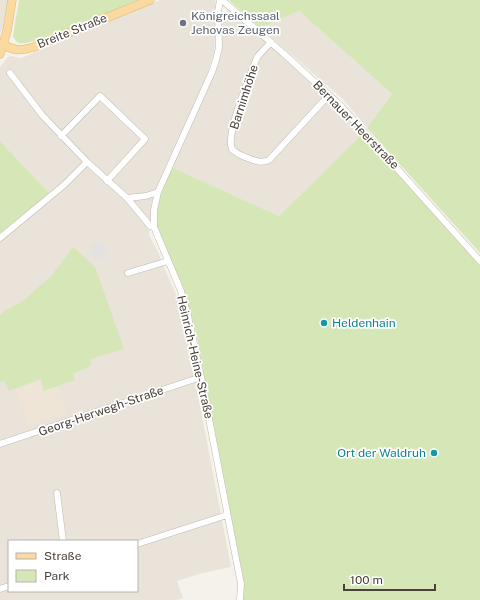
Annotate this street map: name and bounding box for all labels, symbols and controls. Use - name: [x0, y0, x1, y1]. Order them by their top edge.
- place label: Königreichssaal Jehovas Zeugen: [191, 9, 280, 37]
- street label: Breite Straße: [35, 11, 109, 51]
- marker: Königreichssaal Jehovas Zeugen: [178, 18, 188, 28]
- street label: Barnimhöhe: [227, 63, 261, 131]
- street label: Bernauer Heerstraße: [310, 78, 402, 172]
- street label: Heinrich-Heine-Straße: [174, 294, 216, 420]
- place label: Heldenhain: [332, 316, 396, 330]
- marker: Heldenhain: [319, 318, 329, 328]
- street label: Georg-Herwegh-Straße: [37, 383, 166, 439]
- place label: Ort der Waldruh: [337, 446, 426, 460]
- marker: Ort der Waldruh: [429, 448, 439, 458]
- legend: [8, 540, 138, 592]
- text: Straße: [44, 549, 82, 563]
- scale bar: [344, 566, 435, 592]
- text: Park: [44, 569, 70, 583]
- text: 100 m: [350, 573, 383, 587]

